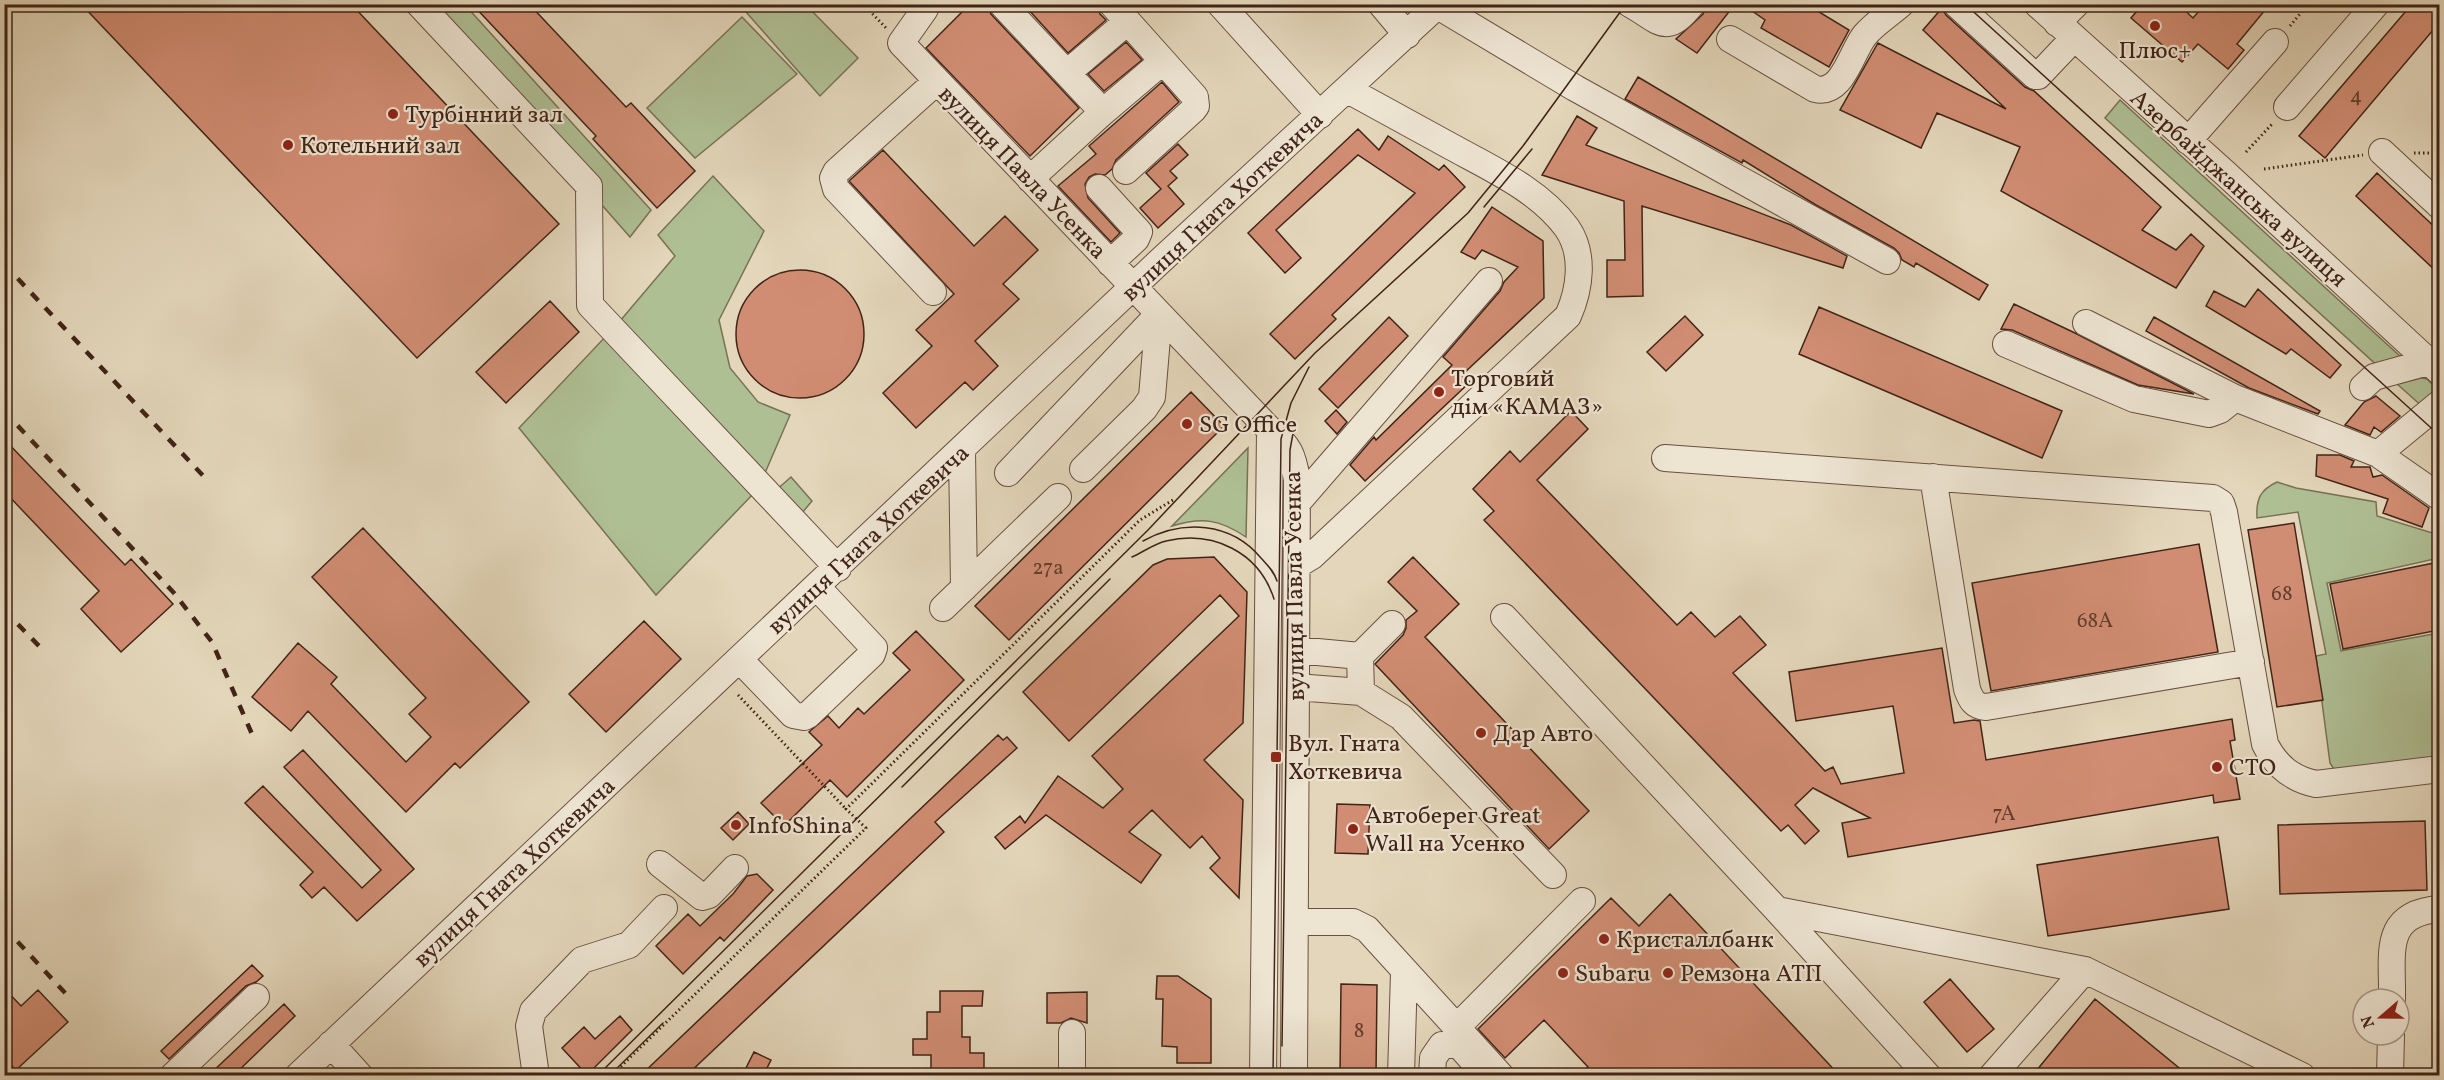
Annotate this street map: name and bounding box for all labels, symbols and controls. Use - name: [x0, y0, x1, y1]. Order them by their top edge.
- marker: Плюс+: [2148, 19, 2162, 33]
- place label: Плюс+: [2119, 35, 2191, 69]
- street label: вулиця Павла Усенка: [929, 79, 1114, 268]
- house number: 4: [2350, 82, 2362, 111]
- street label: Азербайджанська вулиця: [2122, 83, 2354, 296]
- place label: Турбінний зал: [405, 99, 563, 133]
- street label: вулиця Гната Хоткевича: [1115, 105, 1332, 310]
- marker: Турбінний зал: [386, 107, 400, 121]
- place label: Котельний зал: [300, 130, 460, 164]
- marker: Котельний зал: [281, 138, 295, 152]
- place label: Торговий дім «КАМАЗ»: [1451, 363, 1603, 425]
- marker: Торговий дім «КАМАЗ»: [1432, 385, 1446, 399]
- place label: SG Office: [1199, 409, 1297, 443]
- marker: SG Office: [1180, 417, 1194, 431]
- street label: вулиця Гната Хоткевича: [761, 438, 978, 643]
- street label: вулиця Павла Усенка: [1277, 471, 1315, 701]
- house number: 27а: [1032, 554, 1064, 583]
- house number: 68: [2271, 580, 2293, 609]
- house number: 68А: [2077, 607, 2113, 636]
- place label: Дар Авто: [1493, 718, 1593, 752]
- marker: Дар Авто: [1474, 726, 1488, 740]
- place label: Вул. Гната Хоткевича: [1288, 728, 1403, 790]
- marker: Вул. Гната Хоткевича: [1269, 750, 1283, 764]
- place label: СТО: [2229, 752, 2276, 786]
- marker: СТО: [2210, 760, 2224, 774]
- street label: вулиця Гната Хоткевича: [407, 771, 624, 976]
- place label: Автоберег Great Wall на Усенко: [1365, 800, 1541, 862]
- house number: 7А: [1993, 800, 2016, 829]
- place label: InfoShina: [748, 810, 853, 844]
- marker: InfoShina: [729, 818, 743, 832]
- marker: Автоберег Great Wall на Усенко: [1346, 822, 1360, 836]
- place label: Кристаллбанк: [1616, 924, 1774, 958]
- marker: Кристаллбанк: [1597, 932, 1611, 946]
- place label: Subaru: [1575, 958, 1650, 992]
- place label: Ремзона АТП: [1680, 958, 1822, 992]
- marker: Subaru: [1556, 966, 1570, 980]
- marker: Ремзона АТП: [1661, 966, 1675, 980]
- north arrow: [2351, 987, 2411, 1047]
- text: N: [2356, 1012, 2381, 1031]
- house number: 8: [1354, 1017, 1364, 1046]

